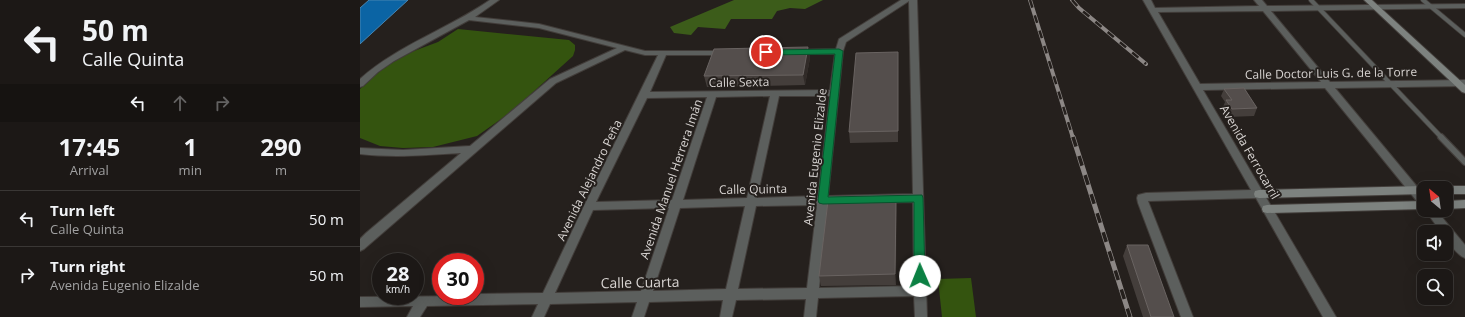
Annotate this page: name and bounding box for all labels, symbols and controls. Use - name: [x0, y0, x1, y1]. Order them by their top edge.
- text: 50 m: [82, 11, 149, 49]
- icon: left: [16, 16, 68, 68]
- pin: [749, 35, 783, 69]
- icon: arrive: [755, 41, 777, 63]
- text: Calle Quinta: [82, 47, 184, 71]
- street label: Calle Doctor Luis G. de la Torre: [1245, 63, 1417, 83]
- street label: Calle Sexta: [709, 73, 769, 91]
- street label: Avenida Eugenio Elizalde: [799, 87, 831, 227]
- icon: left: [127, 92, 149, 114]
- icon: ahead: [169, 92, 191, 114]
- icon: right: [211, 92, 233, 114]
- street label: Avenida Manuel Herrera Imán: [636, 97, 706, 261]
- street label: Avenida Ferrocarril: [1216, 102, 1284, 202]
- street label: Avenida Alejandro Peña: [552, 117, 626, 243]
- text: 17:45: [58, 130, 120, 163]
- text: 1: [183, 130, 197, 163]
- text: 290: [260, 130, 302, 163]
- text: Arrival: [70, 161, 109, 179]
- text: min: [179, 161, 202, 179]
- text: m: [275, 161, 287, 179]
- street label: Calle Quinta: [719, 180, 787, 198]
- north arrow: [1417, 181, 1453, 217]
- map controls: [1417, 181, 1453, 305]
- text: Turn left: [50, 200, 115, 220]
- icon: left: [16, 208, 38, 230]
- text: 50 m: [309, 209, 344, 229]
- text: Calle Quinta: [50, 220, 124, 238]
- button: sound: [1417, 225, 1453, 261]
- speed limit sign: 30: [432, 253, 484, 305]
- position arrow: [899, 255, 941, 297]
- text: Turn right: [50, 256, 125, 276]
- text: 28: [387, 260, 409, 287]
- icon: right: [16, 264, 38, 286]
- text: 50 m: [309, 265, 344, 285]
- button: search: [1417, 269, 1453, 305]
- street label: Calle Cuarta: [600, 272, 680, 292]
- text: Avenida Eugenio Elizalde: [50, 276, 199, 294]
- text: km/h: [386, 282, 410, 296]

